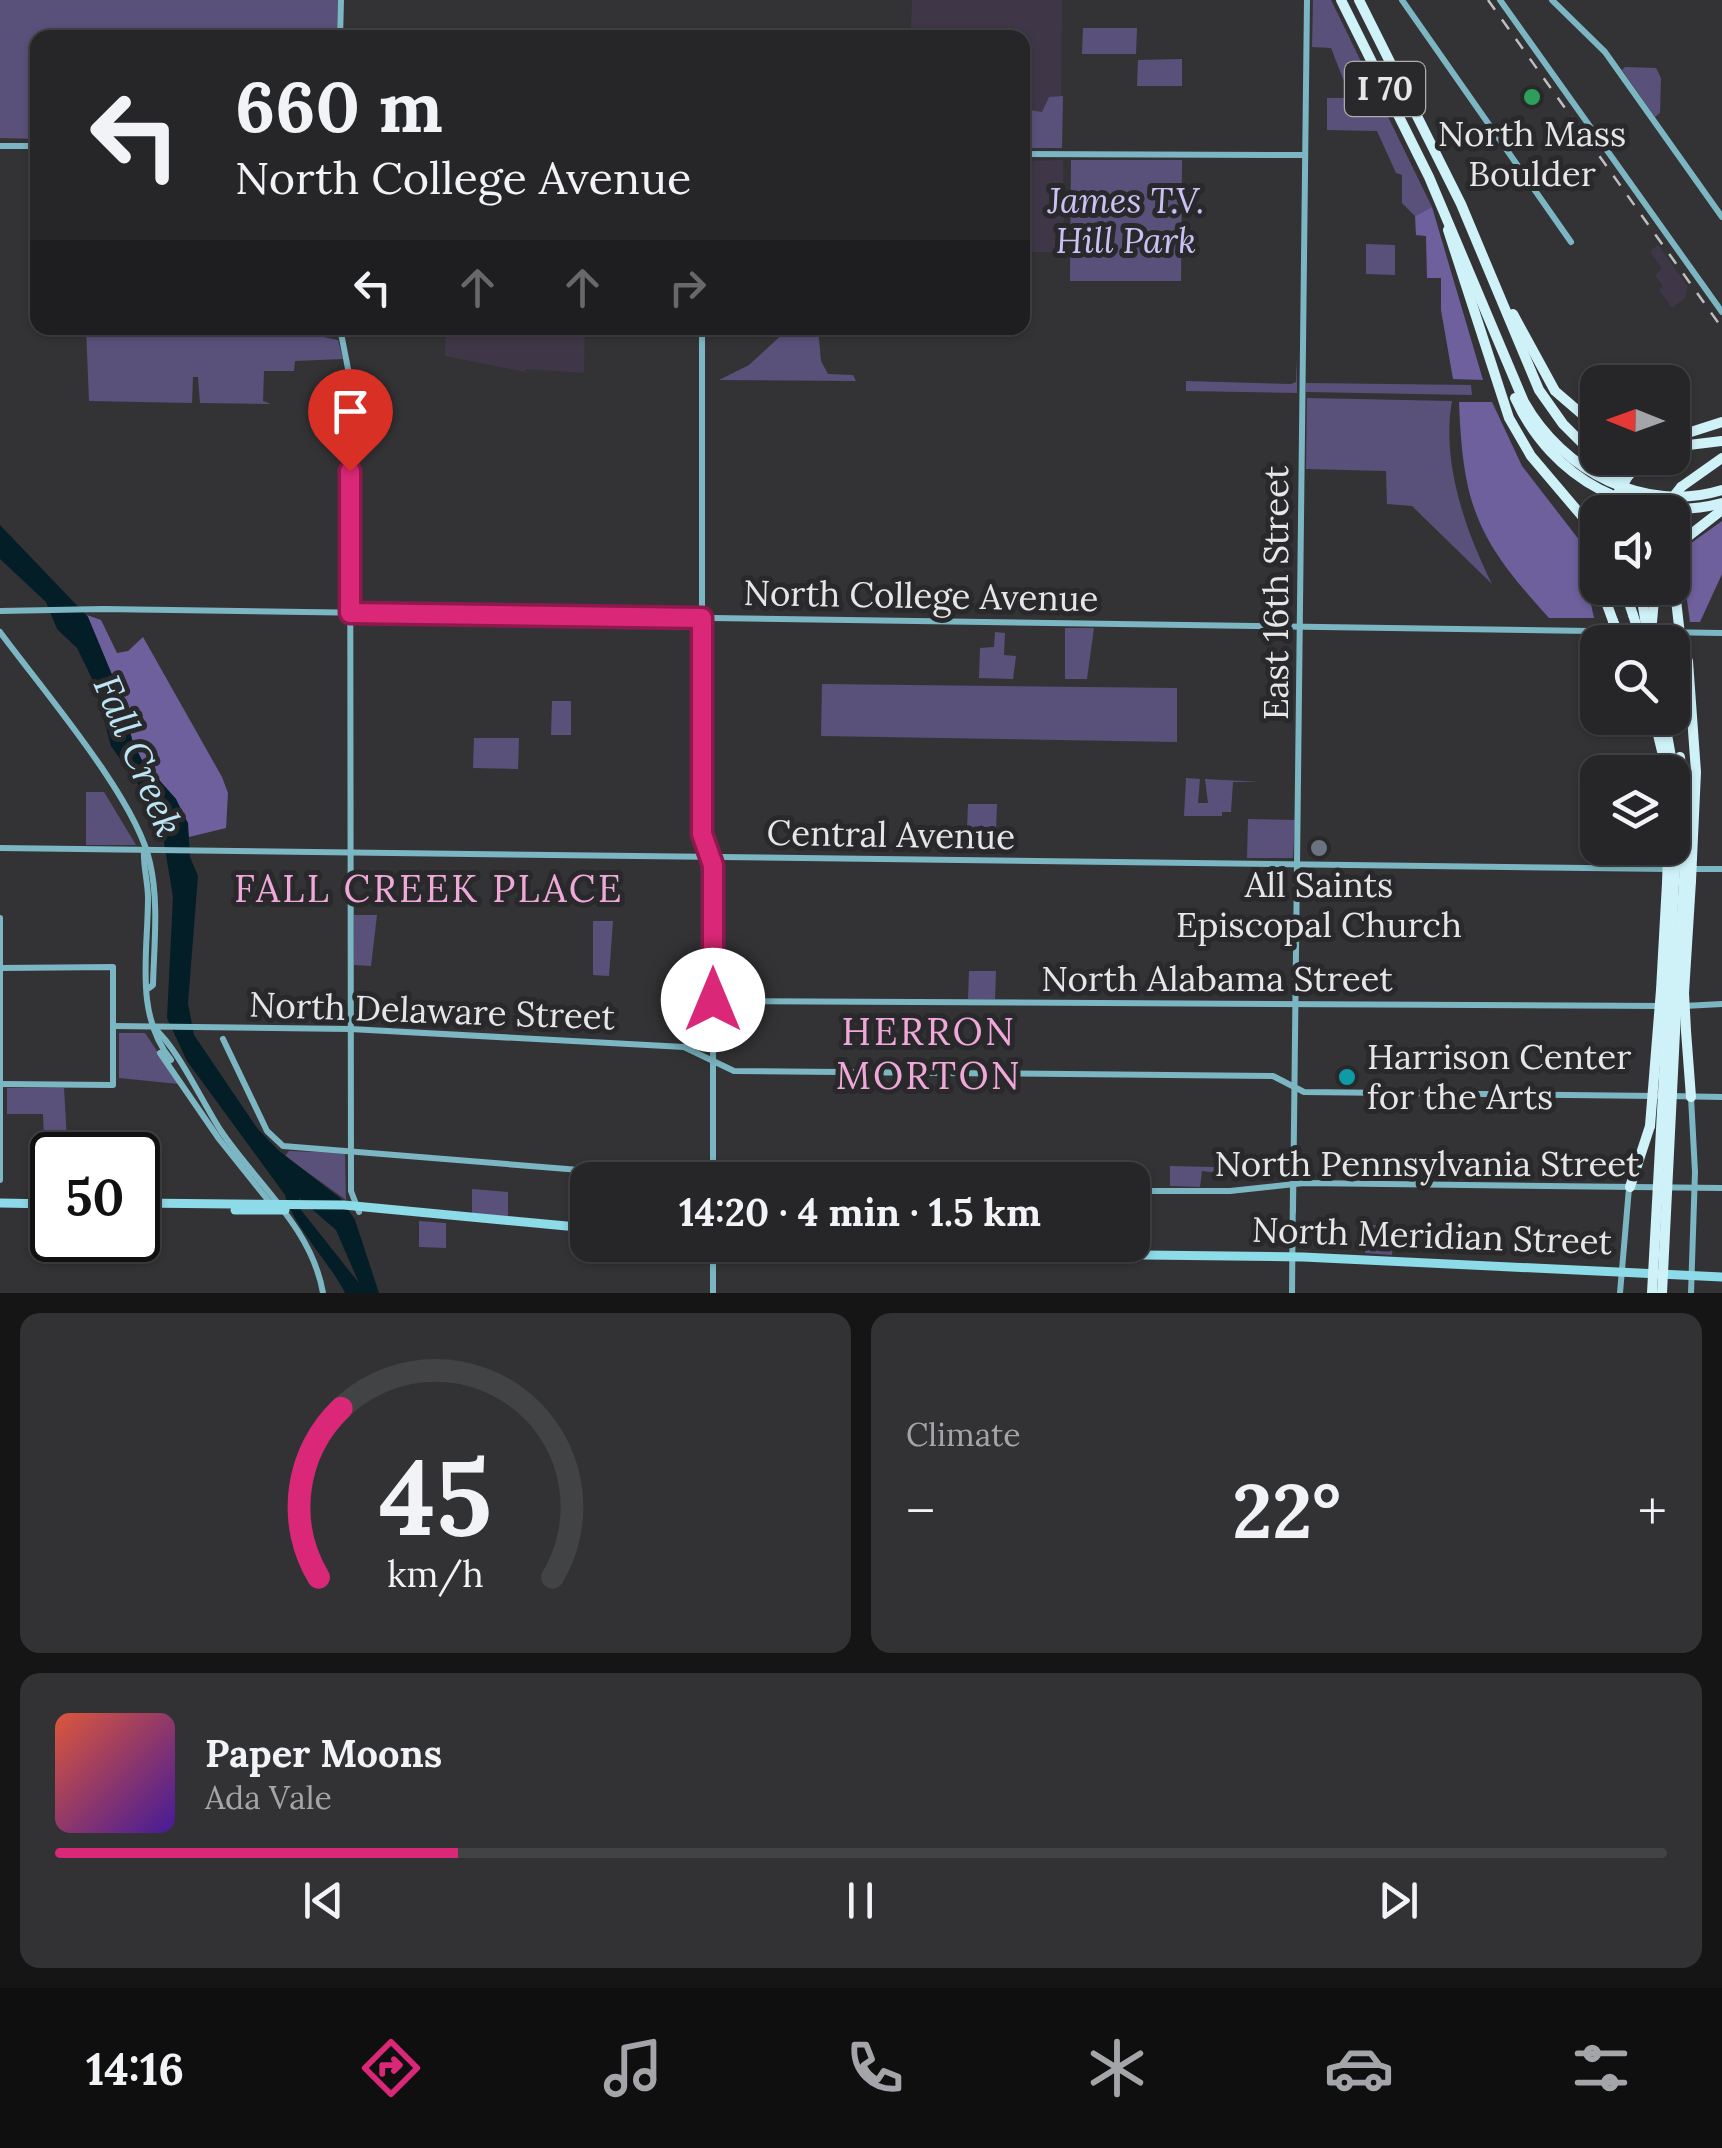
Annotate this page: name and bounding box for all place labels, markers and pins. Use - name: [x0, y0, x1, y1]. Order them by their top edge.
- marker: North Mass Boulder: [1521, 86, 1543, 108]
- place label: North Mass Boulder: [1438, 111, 1626, 196]
- pin: [308, 369, 393, 472]
- marker: All Saints Episcopal Church: [1308, 837, 1330, 859]
- place label: All Saints Episcopal Church: [1176, 862, 1462, 947]
- place label: Harrison Center for the Arts: [1367, 1034, 1631, 1119]
- marker: Harrison Center for the Arts: [1336, 1066, 1358, 1088]

